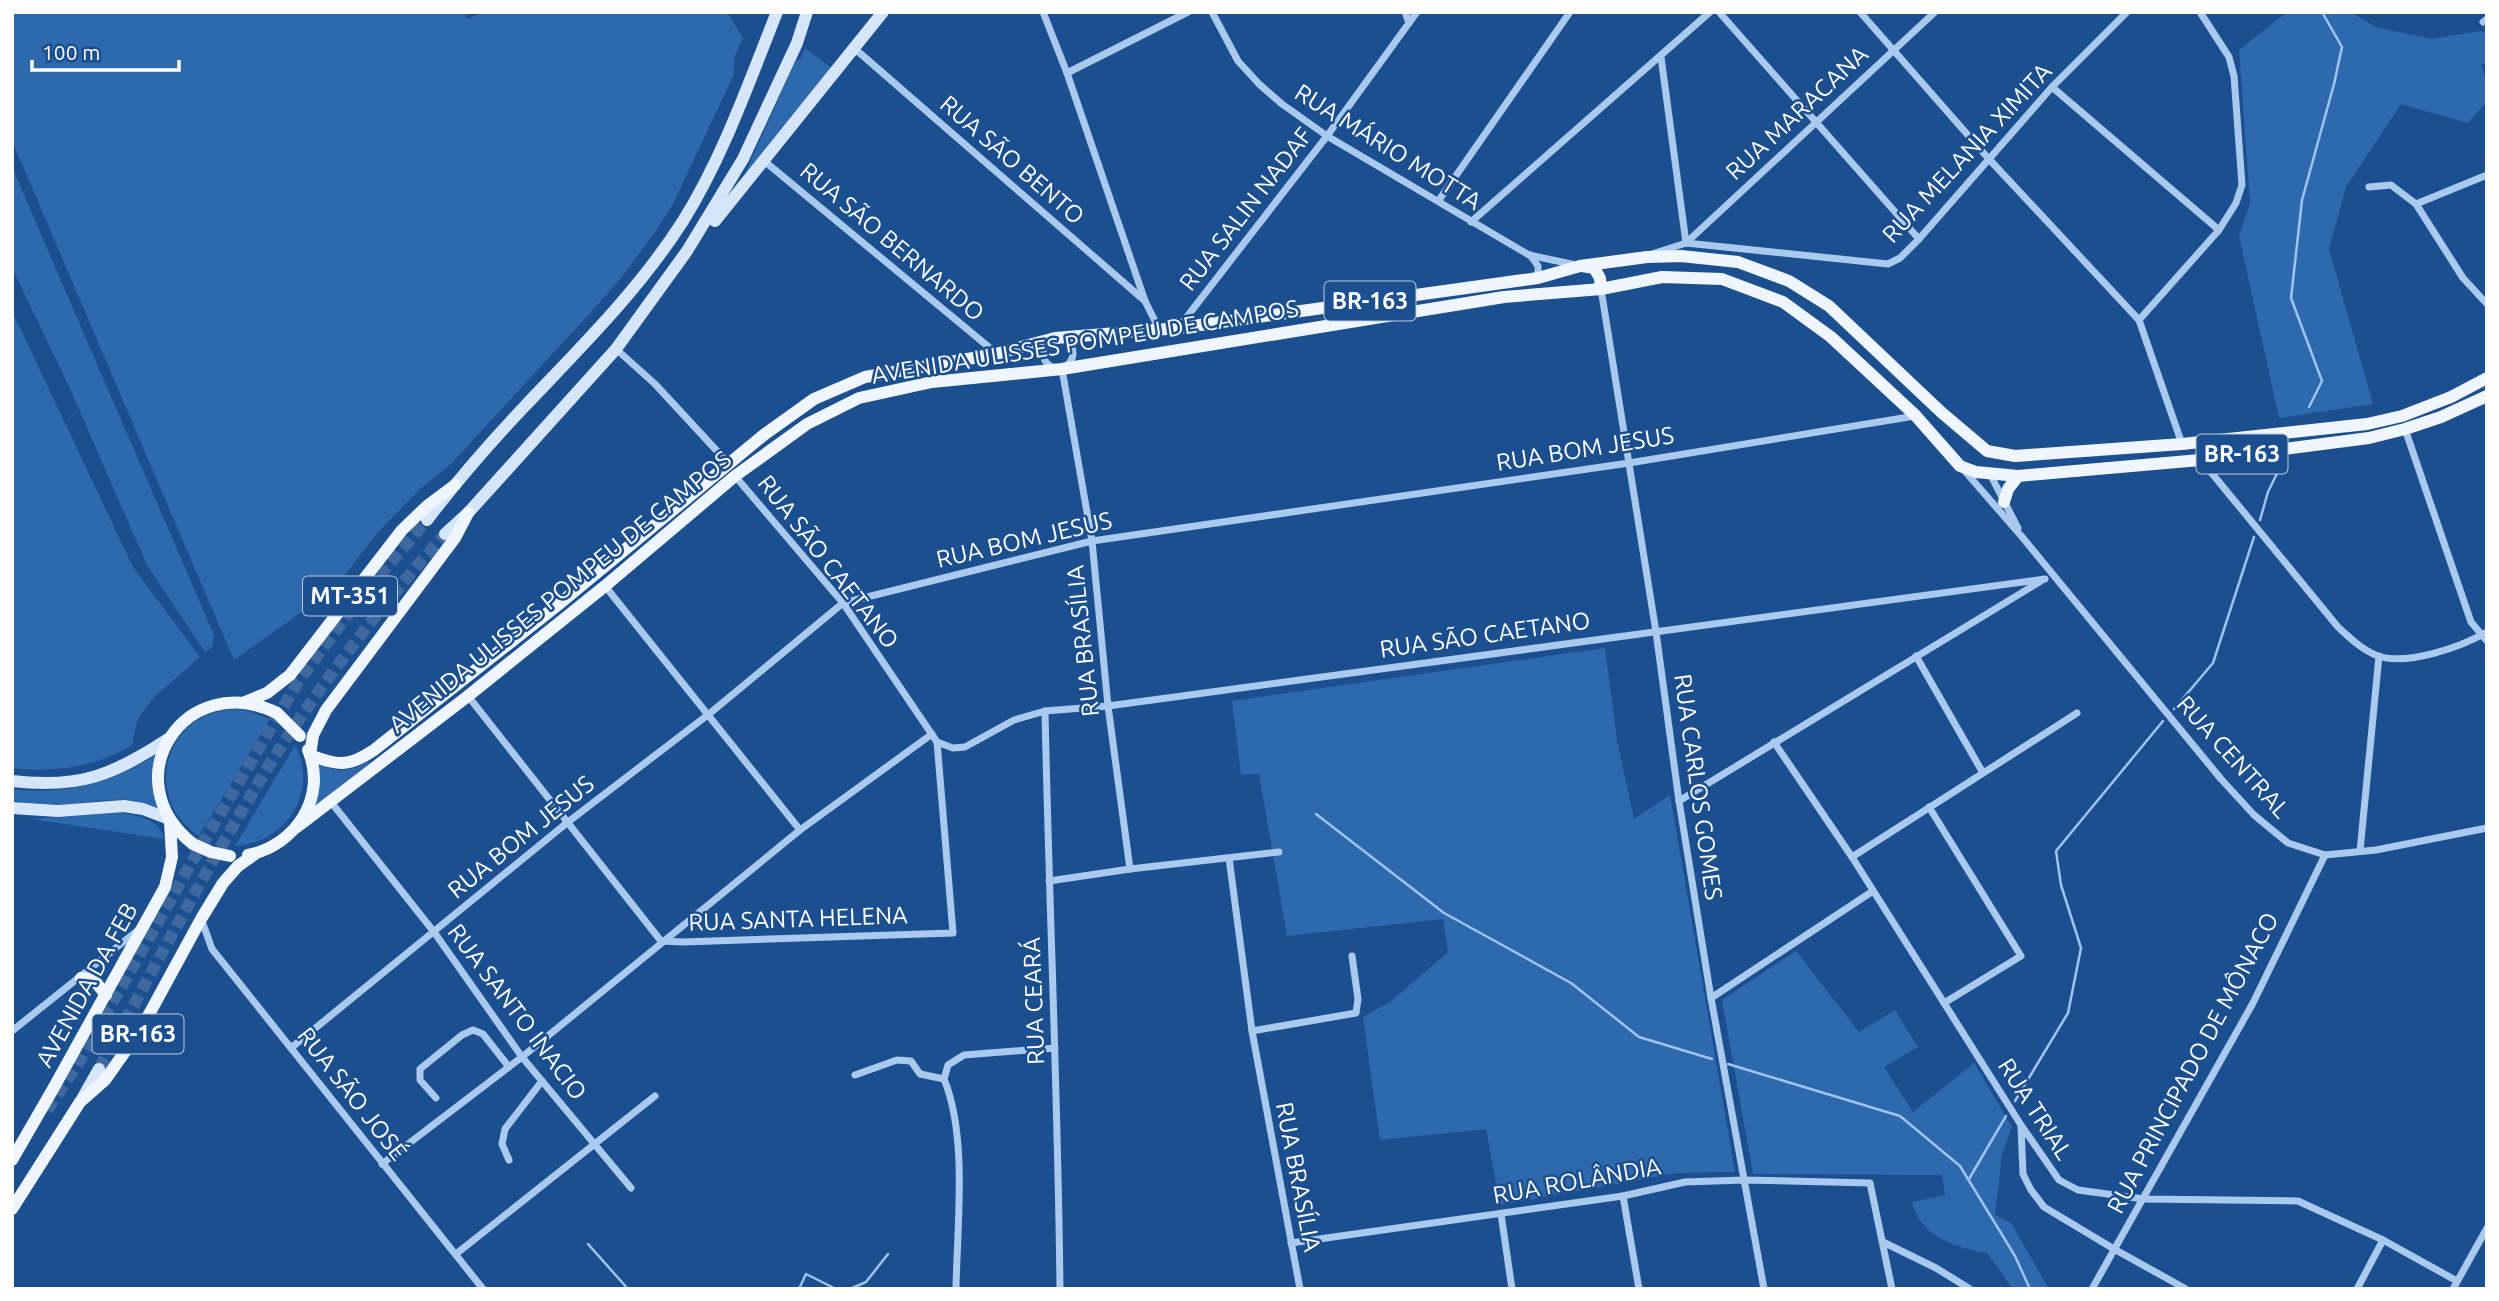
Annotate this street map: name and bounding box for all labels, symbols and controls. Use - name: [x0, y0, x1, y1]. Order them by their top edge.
- scale bar: [32, 28, 178, 72]
- text: 100 m: [42, 40, 100, 64]
- street label: RUA MARACANA: [1720, 40, 1873, 185]
- street label: RUA MELANIA XIMITA: [1877, 57, 2057, 248]
- street label: RUA MÁRIO MOTTA: [1290, 77, 1487, 215]
- street label: RUA SÃO BENTO: [935, 90, 1090, 229]
- street label: RUA SALIN NADAF: [1174, 122, 1318, 296]
- street label: RUA SÃO BERNARDO: [795, 157, 990, 326]
- road number: BR-163: [1324, 282, 1416, 320]
- street label: AVENIDA ULISSES POMPEU DE CAMPOS: [869, 294, 1300, 389]
- street label: RUA BOM JESUS: [1494, 421, 1676, 476]
- road number: BR-163: [2196, 435, 2288, 474]
- street label: AVENIDA ULISSES POMPEU DE CAMPOS: [383, 445, 736, 738]
- street label: RUA SÃO CAETANO: [752, 470, 904, 654]
- street label: RUA BOM JESUS: [933, 506, 1114, 573]
- street label: RUA BRASÍLIA: [1060, 564, 1104, 718]
- road number: MT-351: [303, 576, 397, 616]
- street label: RUA SÃO CAETANO: [1378, 606, 1592, 663]
- street label: RUA CARLOS GOMES: [1669, 672, 1728, 902]
- street label: RUA CENTRAL: [2172, 690, 2295, 823]
- street label: RUA BOM JESUS: [442, 770, 599, 904]
- street label: AVENIDA DA FEB: [30, 898, 143, 1071]
- street label: RUA SANTA HELENA: [688, 901, 908, 936]
- street label: RUA PRINCIPADO DE MÔNACO: [2101, 907, 2284, 1218]
- street label: RUA SANTO INACIO: [443, 919, 592, 1105]
- street label: RUA CEARÁ: [1017, 936, 1049, 1065]
- road number: BR-163: [92, 1015, 184, 1054]
- street label: RUA SÃO JOSÉ: [292, 1021, 413, 1165]
- street label: RUA TRIAL: [1993, 1053, 2078, 1164]
- street label: RUA BRASÍLIA: [1271, 1100, 1327, 1254]
- street label: RUA ROLÂNDIA: [1491, 1151, 1663, 1209]

